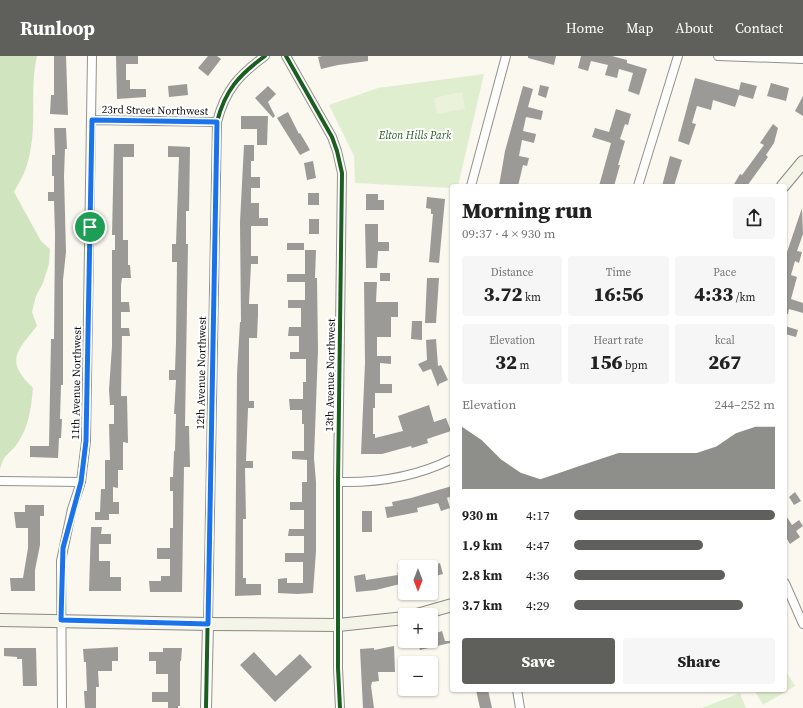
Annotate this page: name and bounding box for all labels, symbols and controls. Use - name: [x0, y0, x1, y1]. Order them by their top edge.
- text: Runloop: [20, 15, 95, 41]
- text: Home: [566, 18, 604, 38]
- text: Map: [626, 18, 653, 38]
- text: About: [675, 18, 713, 38]
- text: Contact: [735, 18, 783, 38]
- street label: 23rd Street Northwest: [102, 102, 209, 119]
- park label: Elton Hills Park: [378, 128, 452, 143]
- text: Morning run: [462, 195, 592, 225]
- button: share: [733, 197, 775, 239]
- pin: [73, 210, 107, 244]
- icon: arrive: [79, 216, 101, 238]
- text: 09:37 · 4 × 930 m: [462, 225, 556, 242]
- text: Distance: [491, 265, 533, 280]
- text: Time: [606, 265, 631, 280]
- text: Pace: [713, 265, 736, 280]
- text: 3.72: [483, 280, 522, 308]
- text: 16:56: [593, 280, 644, 308]
- text: 4:33: [694, 280, 733, 308]
- text: km: [522, 290, 541, 305]
- text: /km: [733, 290, 755, 305]
- street label: 12th Avenue Northwest: [193, 316, 210, 430]
- street label: 13th Avenue Northwest: [322, 318, 339, 432]
- street label: 11th Avenue Northwest: [68, 326, 85, 440]
- text: Elevation: [489, 333, 535, 348]
- text: Heart rate: [594, 333, 643, 348]
- text: kcal: [715, 333, 735, 348]
- text: 32: [495, 348, 517, 376]
- text: 156: [589, 348, 622, 376]
- text: 267: [708, 348, 741, 376]
- text: m: [517, 358, 529, 373]
- text: bpm: [622, 358, 648, 373]
- text: Elevation: [462, 396, 516, 413]
- text: 244–252 m: [715, 396, 775, 413]
- text: 930 m: [462, 507, 498, 524]
- text: 4:17: [526, 507, 549, 524]
- text: 1.9 km: [462, 537, 502, 554]
- text: 4:47: [526, 537, 549, 554]
- north arrow: [398, 560, 438, 600]
- map controls: [398, 560, 438, 696]
- text: 2.8 km: [462, 567, 502, 584]
- text: 4:36: [526, 567, 549, 584]
- text: 3.7 km: [462, 597, 502, 614]
- text: 4:29: [526, 597, 549, 614]
- button: +: [398, 608, 438, 648]
- button: Save: [462, 638, 615, 684]
- button: Share: [623, 638, 775, 684]
- button: −: [398, 656, 438, 696]

